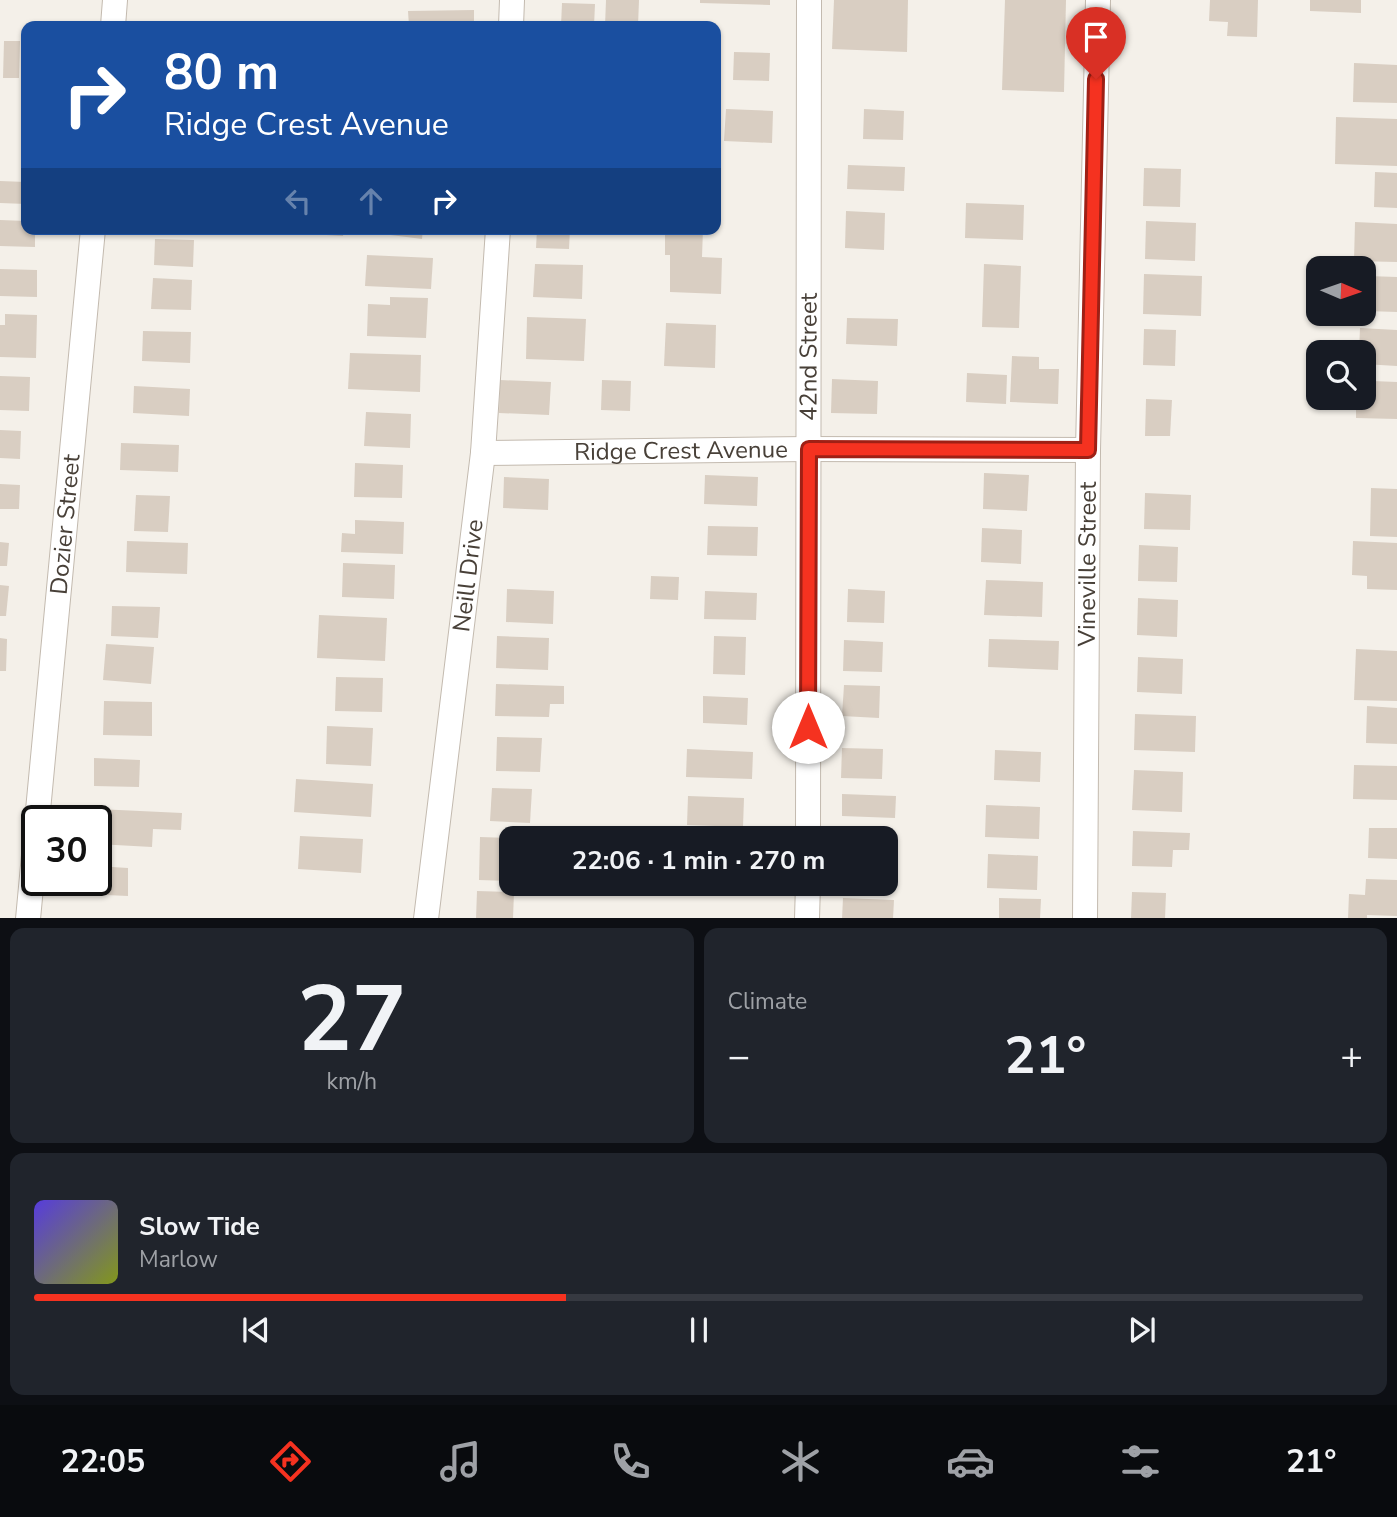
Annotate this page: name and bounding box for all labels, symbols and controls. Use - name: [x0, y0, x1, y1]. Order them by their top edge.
- pin: [1066, 7, 1126, 79]
- icon: arrive: [1077, 18, 1115, 56]
- text: 80 m: [164, 39, 279, 106]
- icon: right: [49, 49, 140, 140]
- text: Ridge Crest Avenue: [164, 103, 449, 146]
- icon: left: [279, 182, 317, 220]
- icon: ahead: [352, 182, 390, 220]
- icon: right: [425, 182, 463, 220]
- north arrow: [1306, 256, 1376, 326]
- map controls: [1306, 256, 1376, 410]
- street label: 42nd Street: [792, 292, 825, 421]
- button: search: [1306, 340, 1376, 410]
- street label: Ridge Crest Avenue: [574, 433, 788, 468]
- street label: Dozier Street: [43, 452, 88, 596]
- street label: Vineville Street: [1071, 481, 1104, 648]
- street label: Neill Drive: [445, 517, 491, 634]
- position arrow: [771, 690, 845, 764]
- speed limit sign: 30: [21, 805, 112, 896]
- text: 22:06 · 1 min · 270 m: [572, 843, 825, 878]
- text: 27: [297, 958, 406, 1082]
- text: Climate: [728, 986, 807, 1017]
- text: 21°: [1004, 1020, 1086, 1091]
- text: −: [728, 1031, 750, 1082]
- text: +: [1340, 1031, 1363, 1082]
- text: km/h: [326, 1066, 377, 1097]
- text: Slow Tide: [139, 1209, 260, 1244]
- text: Marlow: [139, 1244, 218, 1275]
- icon: previous: [237, 1311, 275, 1349]
- icon: pause: [680, 1311, 718, 1349]
- icon: next: [1123, 1311, 1161, 1349]
- icon: directions: [266, 1437, 315, 1486]
- icon: music: [436, 1437, 485, 1486]
- icon: phone: [606, 1437, 655, 1486]
- icon: climate: [776, 1437, 825, 1486]
- icon: car: [946, 1437, 995, 1486]
- icon: filters: [1116, 1437, 1165, 1486]
- text: 22:05: [60, 1440, 145, 1483]
- text: 21°: [1286, 1440, 1336, 1483]

